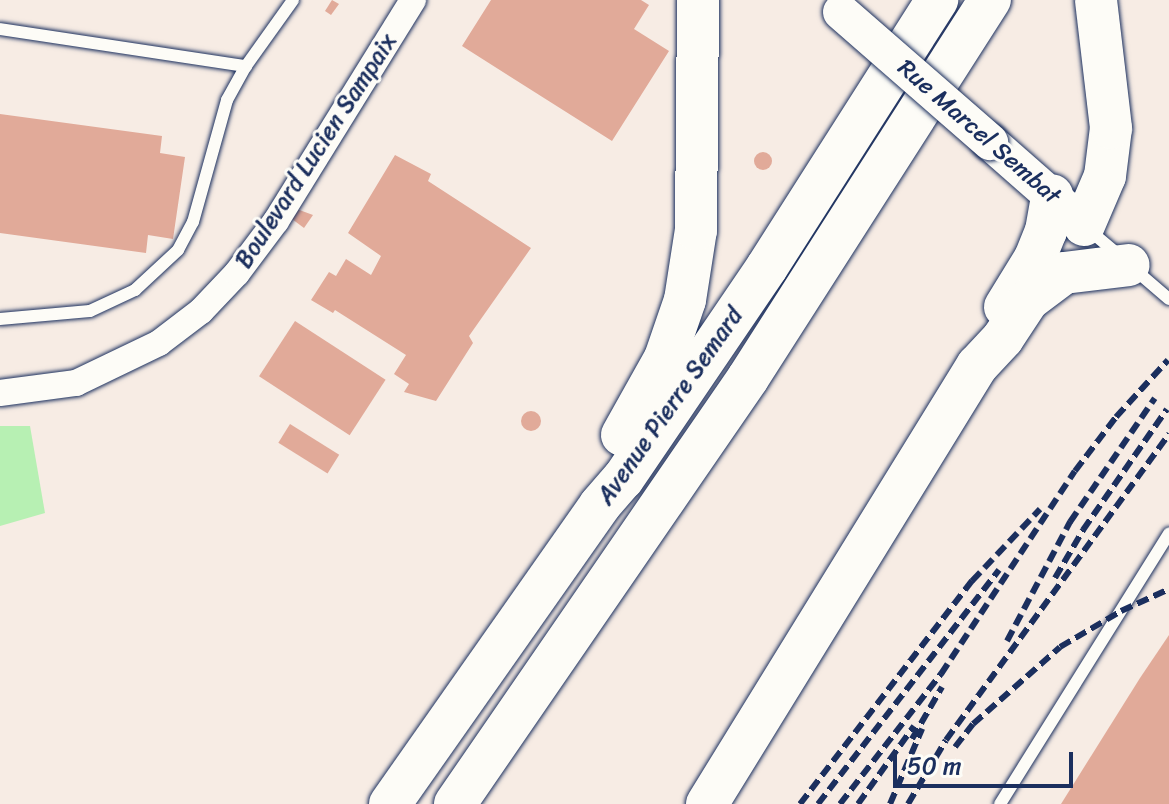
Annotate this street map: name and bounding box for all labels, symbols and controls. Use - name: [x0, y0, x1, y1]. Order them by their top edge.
- street label: Boulevard Lucien Sampaix: [230, 29, 402, 273]
- street label: Rue Marcel Sembat: [892, 54, 1066, 210]
- street label: Avenue Pierre Semard: [591, 302, 749, 510]
- scale bar: [897, 736, 1077, 786]
- text: 50 m: [907, 745, 962, 787]

